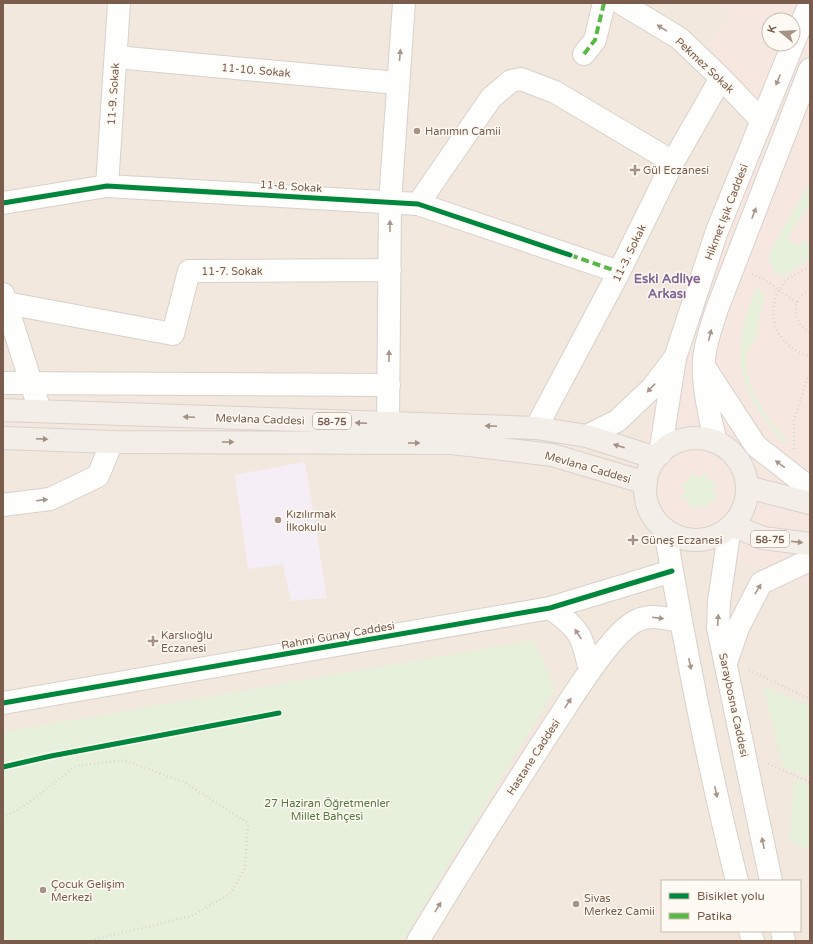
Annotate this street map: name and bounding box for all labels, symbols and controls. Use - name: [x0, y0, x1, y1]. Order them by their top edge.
- north arrow: [761, 12, 801, 52]
- text: K: [765, 23, 779, 35]
- one-way arrow: [656, 25, 668, 32]
- street label: Pekmez Sokak: [673, 35, 737, 96]
- one-way arrow: [396, 49, 403, 61]
- street label: 11-10. Sokak: [221, 61, 291, 80]
- street label: 11-9. Sokak: [105, 62, 122, 126]
- one-way arrow: [775, 75, 781, 87]
- place label: Hanımın Camii: [425, 125, 501, 138]
- marker: Hanımın Camii: [412, 126, 422, 136]
- street label: Hikmet Işık Caddesi: [702, 162, 751, 262]
- place label: Gül Eczanesi: [643, 164, 709, 177]
- marker: Gül Eczanesi: [630, 165, 640, 175]
- street label: 11-8. Sokak: [259, 178, 323, 195]
- one-way arrow: [752, 207, 758, 219]
- one-way arrow: [387, 219, 393, 232]
- street label: 11-3. Sokak: [610, 222, 649, 284]
- street label: 11-7. Sokak: [201, 265, 263, 278]
- district label: Eski Adliye Arkası: [634, 271, 701, 302]
- one-way arrow: [707, 329, 713, 341]
- one-way arrow: [386, 349, 392, 362]
- one-way arrow: [646, 383, 655, 393]
- street label: Mevlana Caddesi: [215, 411, 305, 428]
- one-way arrow: [183, 413, 195, 420]
- road number: 58-75: [313, 413, 351, 429]
- one-way arrow: [355, 419, 367, 426]
- one-way arrow: [485, 423, 497, 430]
- one-way arrow: [36, 436, 49, 442]
- one-way arrow: [222, 439, 235, 445]
- one-way arrow: [408, 440, 421, 446]
- one-way arrow: [613, 443, 625, 449]
- street label: Mevlana Caddesi: [543, 449, 632, 486]
- one-way arrow: [774, 460, 785, 468]
- one-way arrow: [36, 497, 48, 503]
- place label: Kızılırmak İlkokulu: [286, 508, 336, 534]
- marker: Kızılırmak İlkokulu: [273, 515, 283, 525]
- road number: 58-75: [751, 531, 789, 547]
- place label: Güneş Eczanesi: [641, 534, 722, 547]
- marker: Güneş Eczanesi: [628, 535, 638, 545]
- one-way arrow: [791, 539, 803, 545]
- one-way arrow: [754, 583, 761, 595]
- one-way arrow: [652, 614, 664, 621]
- one-way arrow: [715, 614, 722, 626]
- street label: Rahmi Günay Caddesi: [280, 619, 396, 652]
- place label: Karslıoğlu Eczanesi: [161, 629, 213, 655]
- one-way arrow: [574, 629, 582, 639]
- marker: Karslıoğlu Eczanesi: [148, 636, 158, 646]
- street label: Saraybosna Caddesi: [716, 652, 751, 758]
- one-way arrow: [687, 658, 693, 671]
- one-way arrow: [565, 698, 572, 709]
- street label: Hastane Caddesi: [504, 717, 563, 798]
- one-way arrow: [713, 786, 719, 798]
- park label: 27 Haziran Öğretmenler Millet Bahçesi: [264, 797, 391, 823]
- one-way arrow: [760, 837, 766, 849]
- place label: Çocuk Gelişim Merkezi: [51, 878, 125, 904]
- legend: [661, 880, 801, 932]
- marker: Çocuk Gelişim Merkezi: [38, 885, 48, 895]
- text: Bisiklet yolu: [697, 889, 765, 903]
- place label: Sivas Merkez Camii: [584, 892, 655, 918]
- marker: Sivas Merkez Camii: [571, 899, 581, 909]
- one-way arrow: [435, 901, 442, 913]
- text: Patika: [697, 909, 732, 923]

